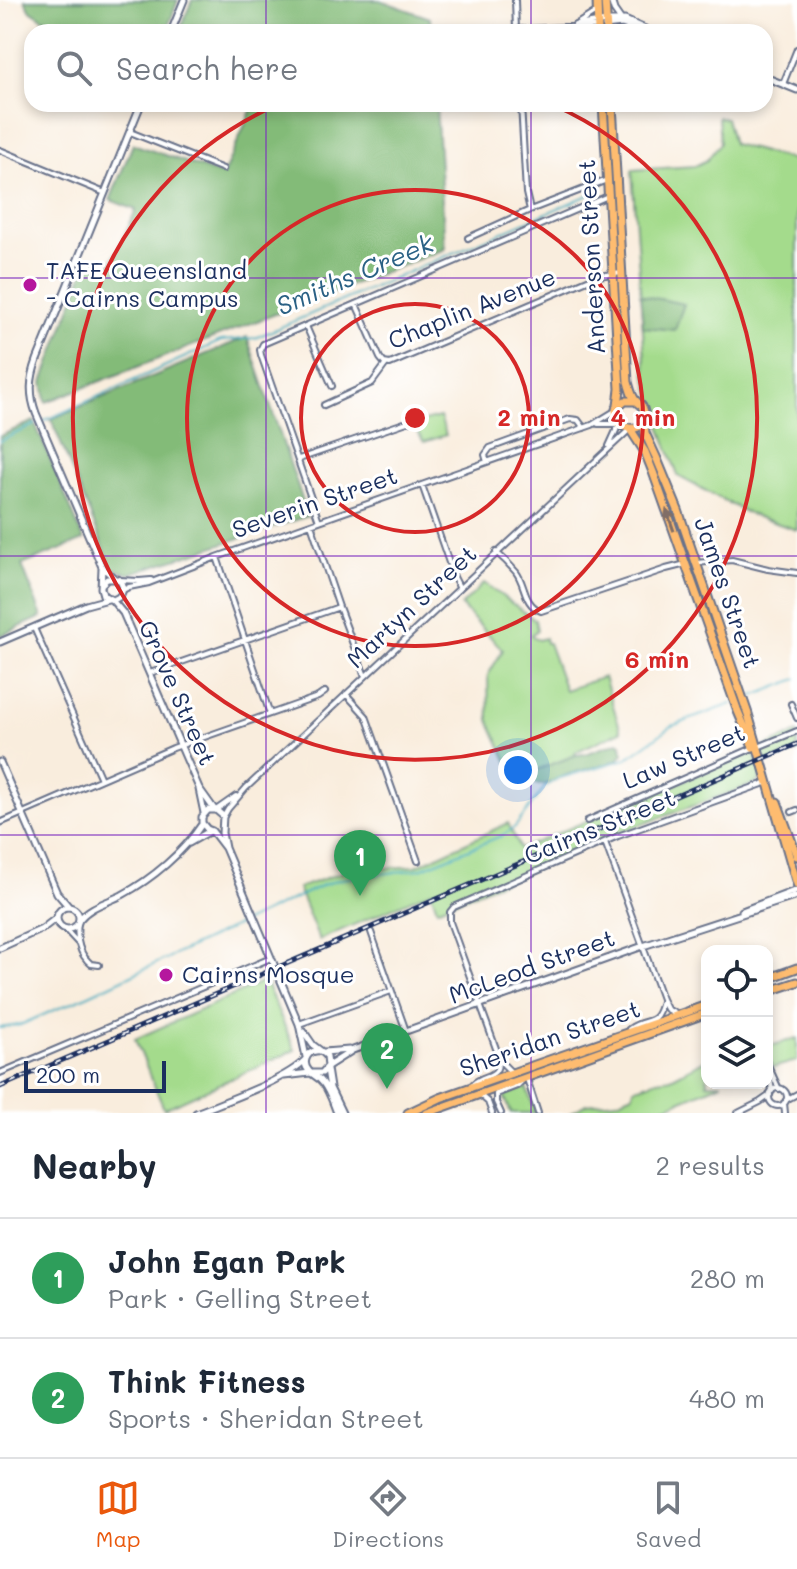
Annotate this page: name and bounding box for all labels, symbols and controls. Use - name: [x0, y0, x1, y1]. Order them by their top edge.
- search box: [24, 24, 773, 112]
- icon: search: [52, 46, 96, 90]
- text: Search here: [116, 48, 299, 88]
- street label: Anderson Street: [570, 159, 611, 355]
- water label: Smiths Creek: [271, 225, 440, 323]
- place label: TAFE Queensland - Cairns Campus: [46, 254, 247, 313]
- street label: Chaplin Avenue: [383, 260, 560, 355]
- marker: TAFE Queensland - Cairns Campus: [21, 276, 39, 294]
- text: 2 min: [498, 401, 561, 432]
- text: 4 min: [611, 401, 675, 432]
- centre of rings: [401, 404, 429, 432]
- street label: Severin Street: [228, 459, 401, 544]
- one-way arrow: [664, 508, 676, 532]
- street label: James Street: [688, 513, 769, 672]
- street label: Martyn Street: [339, 538, 482, 674]
- street label: Grove Street: [133, 615, 224, 770]
- text: 6 min: [625, 643, 689, 674]
- street label: Law Street: [617, 716, 749, 795]
- your location: [498, 750, 538, 790]
- street label: Cairns Street: [519, 781, 680, 870]
- pin: 1: [334, 830, 386, 896]
- street label: McLeod Street: [444, 921, 619, 1010]
- map controls: [701, 945, 773, 1089]
- button: locate: [701, 945, 773, 1017]
- place label: Cairns Mosque: [182, 958, 355, 989]
- marker: Cairns Mosque: [157, 966, 175, 984]
- street label: Sheridan Street: [455, 992, 644, 1083]
- button: layers: [701, 1017, 773, 1089]
- pin: 2: [361, 1023, 413, 1089]
- scale bar: [24, 1057, 166, 1093]
- text: 200 m: [36, 1060, 100, 1089]
- text: Nearby: [32, 1143, 157, 1188]
- text: 2 results: [656, 1148, 765, 1182]
- text: John Egan Park: [108, 1241, 346, 1281]
- text: 1: [52, 1261, 64, 1295]
- text: 280 m: [690, 1261, 765, 1295]
- text: Park · Gelling Street: [108, 1281, 372, 1315]
- text: Think Fitness: [108, 1361, 306, 1401]
- text: 2: [51, 1381, 65, 1415]
- text: 480 m: [689, 1381, 765, 1415]
- text: Sports · Sheridan Street: [108, 1401, 424, 1435]
- tab: Map: [96, 1476, 141, 1553]
- tab: Directions: [332, 1476, 444, 1553]
- tab: Saved: [636, 1476, 701, 1553]

